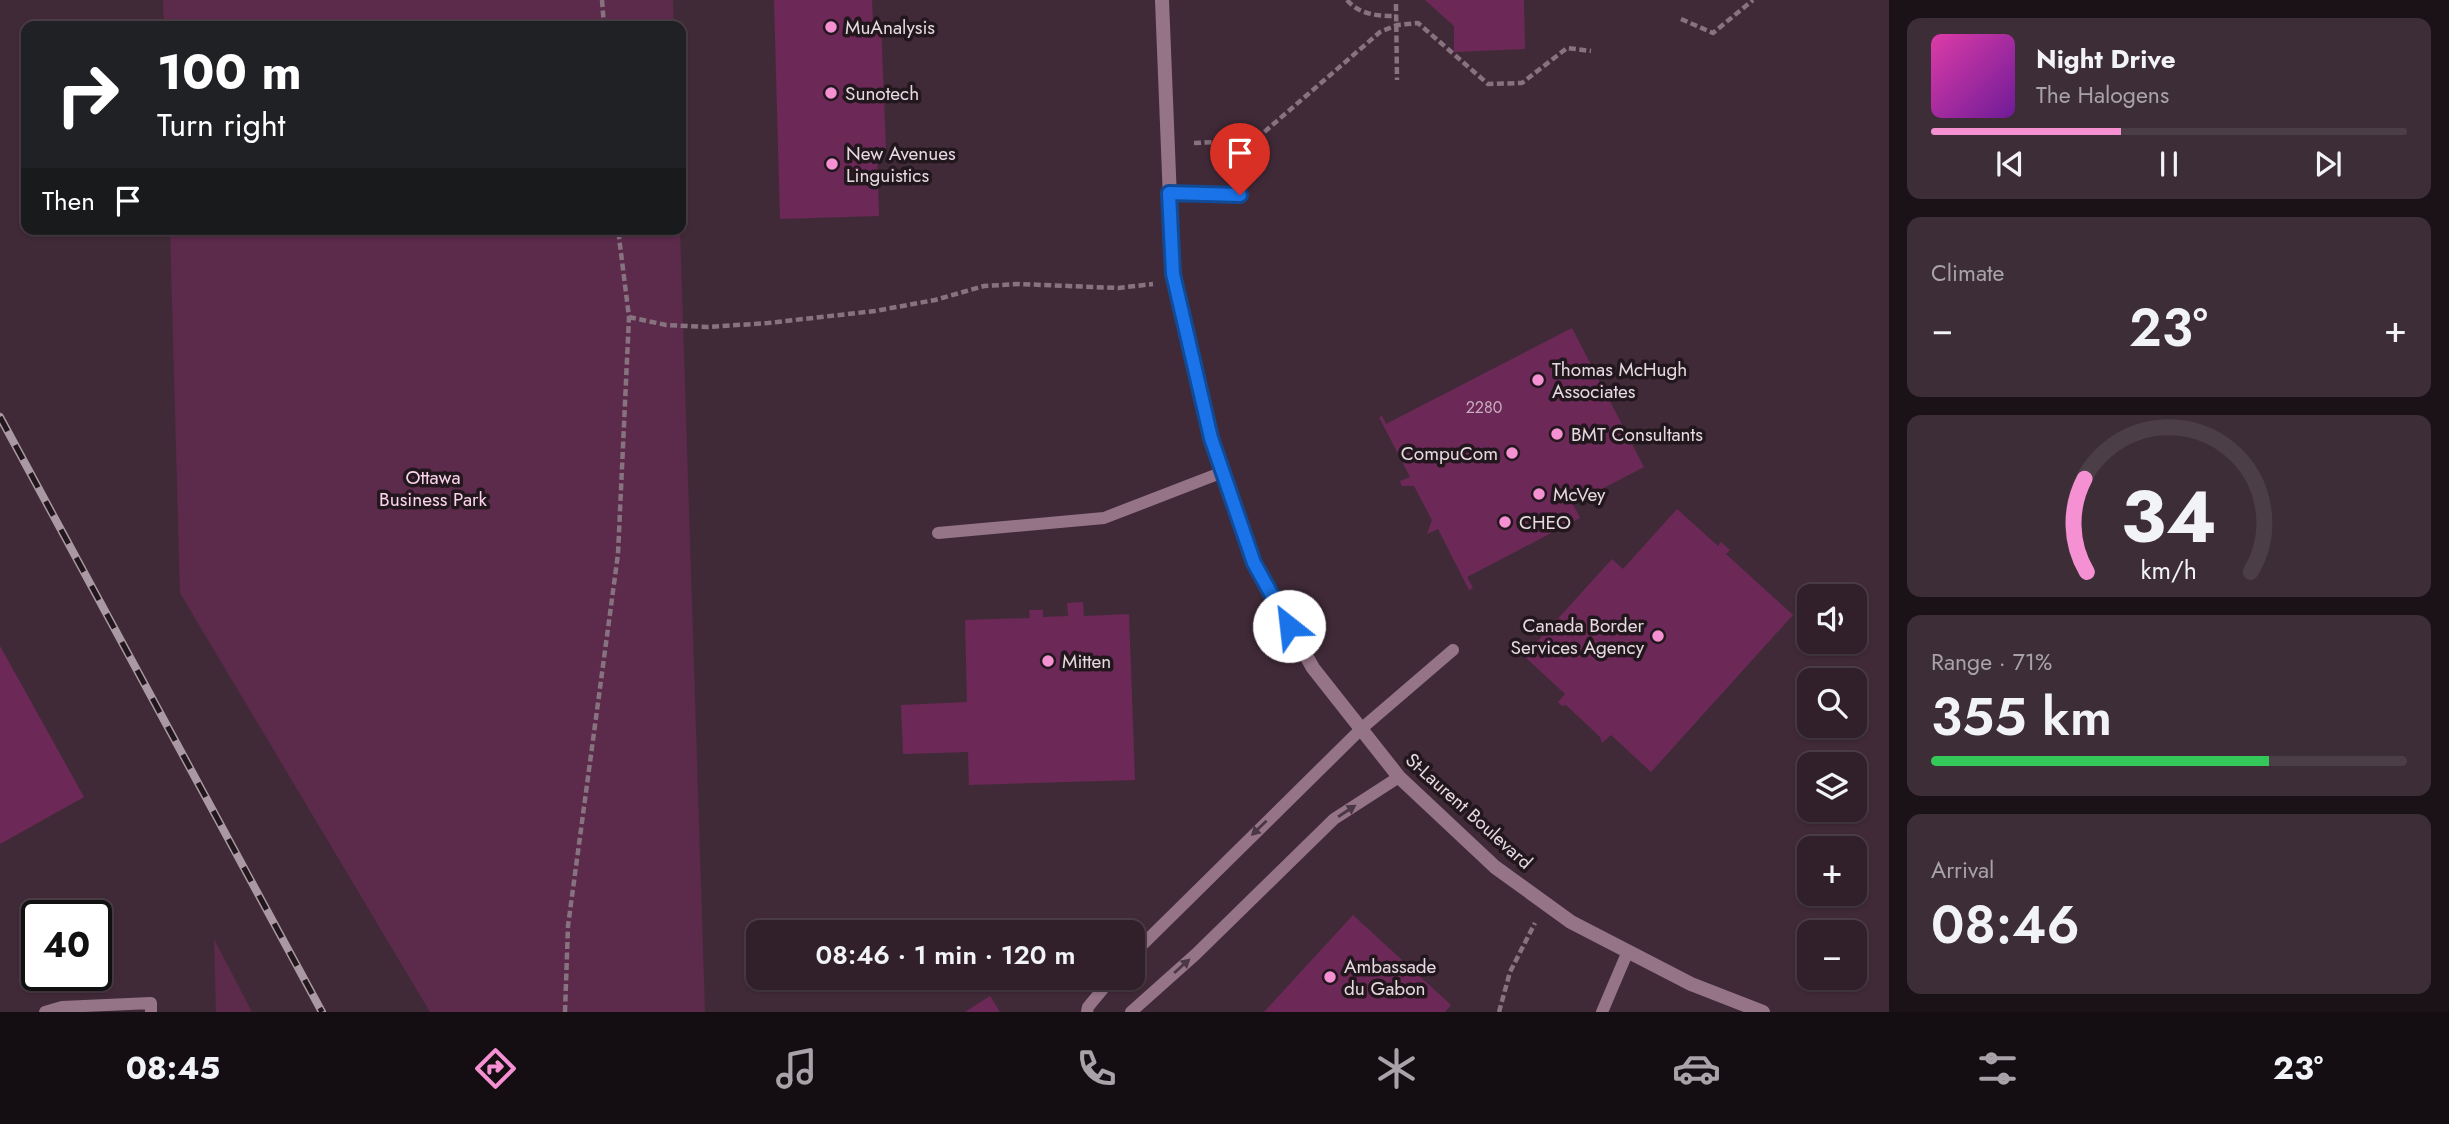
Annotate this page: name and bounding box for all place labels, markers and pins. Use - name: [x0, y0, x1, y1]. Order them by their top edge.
- place label: MuAnalysis: [845, 14, 935, 41]
- marker: MuAnalysis: [823, 19, 839, 35]
- place label: Sunotech: [845, 80, 919, 107]
- marker: Sunotech: [823, 85, 839, 101]
- pin: [1210, 123, 1270, 195]
- place label: New Avenues Linguistics: [846, 140, 956, 189]
- marker: New Avenues Linguistics: [824, 156, 840, 172]
- place label: Thomas McHugh Associates: [1552, 356, 1687, 405]
- marker: Thomas McHugh Associates: [1530, 372, 1546, 388]
- place label: BMT Consultants: [1571, 421, 1703, 448]
- marker: BMT Consultants: [1549, 426, 1565, 442]
- place label: CompuCom: [1401, 440, 1498, 467]
- marker: CompuCom: [1504, 445, 1520, 461]
- place label: McVey: [1553, 481, 1606, 508]
- marker: McVey: [1531, 486, 1547, 502]
- place label: CHEO: [1519, 509, 1571, 536]
- marker: CHEO: [1497, 514, 1513, 530]
- place label: Canada Border Services Agency: [1511, 612, 1645, 661]
- marker: Canada Border Services Agency: [1650, 628, 1666, 644]
- place label: Mitten: [1062, 648, 1111, 675]
- marker: Mitten: [1040, 653, 1056, 669]
- place label: Ambassade du Gabon: [1344, 953, 1437, 1002]
- marker: Ambassade du Gabon: [1322, 969, 1338, 985]

